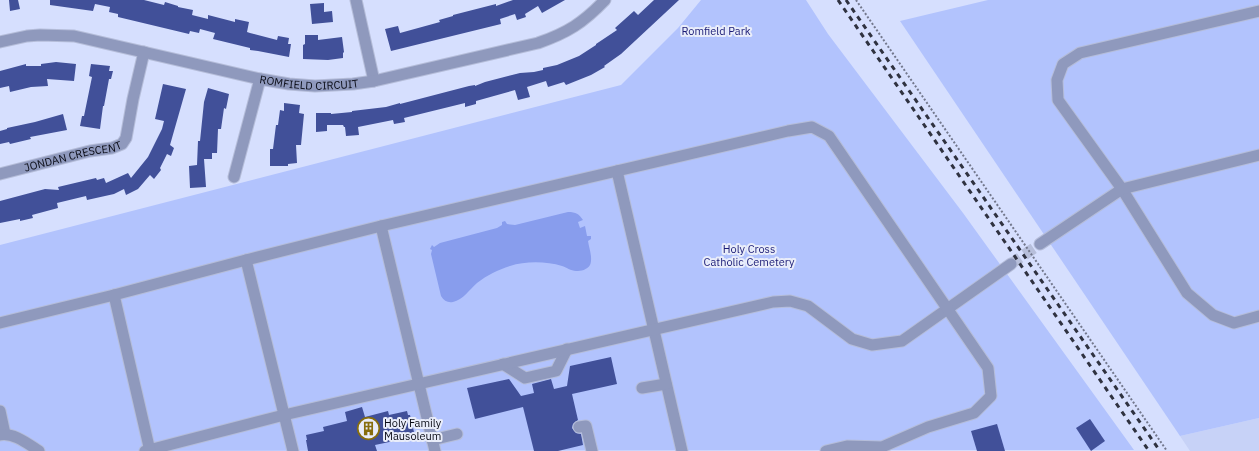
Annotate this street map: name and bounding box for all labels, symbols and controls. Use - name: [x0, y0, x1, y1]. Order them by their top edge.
- park label: Romfield Park: [681, 24, 751, 38]
- street label: ROMFIELD CIRCUIT: [259, 72, 360, 93]
- street label: JONDAN CRESCENT: [23, 138, 124, 175]
- park label: Holy Cross Catholic Cemetery: [704, 242, 795, 269]
- building icon: Holy Family Mausoleum: [355, 416, 381, 442]
- place label: Holy Family Mausoleum: [384, 416, 442, 443]

